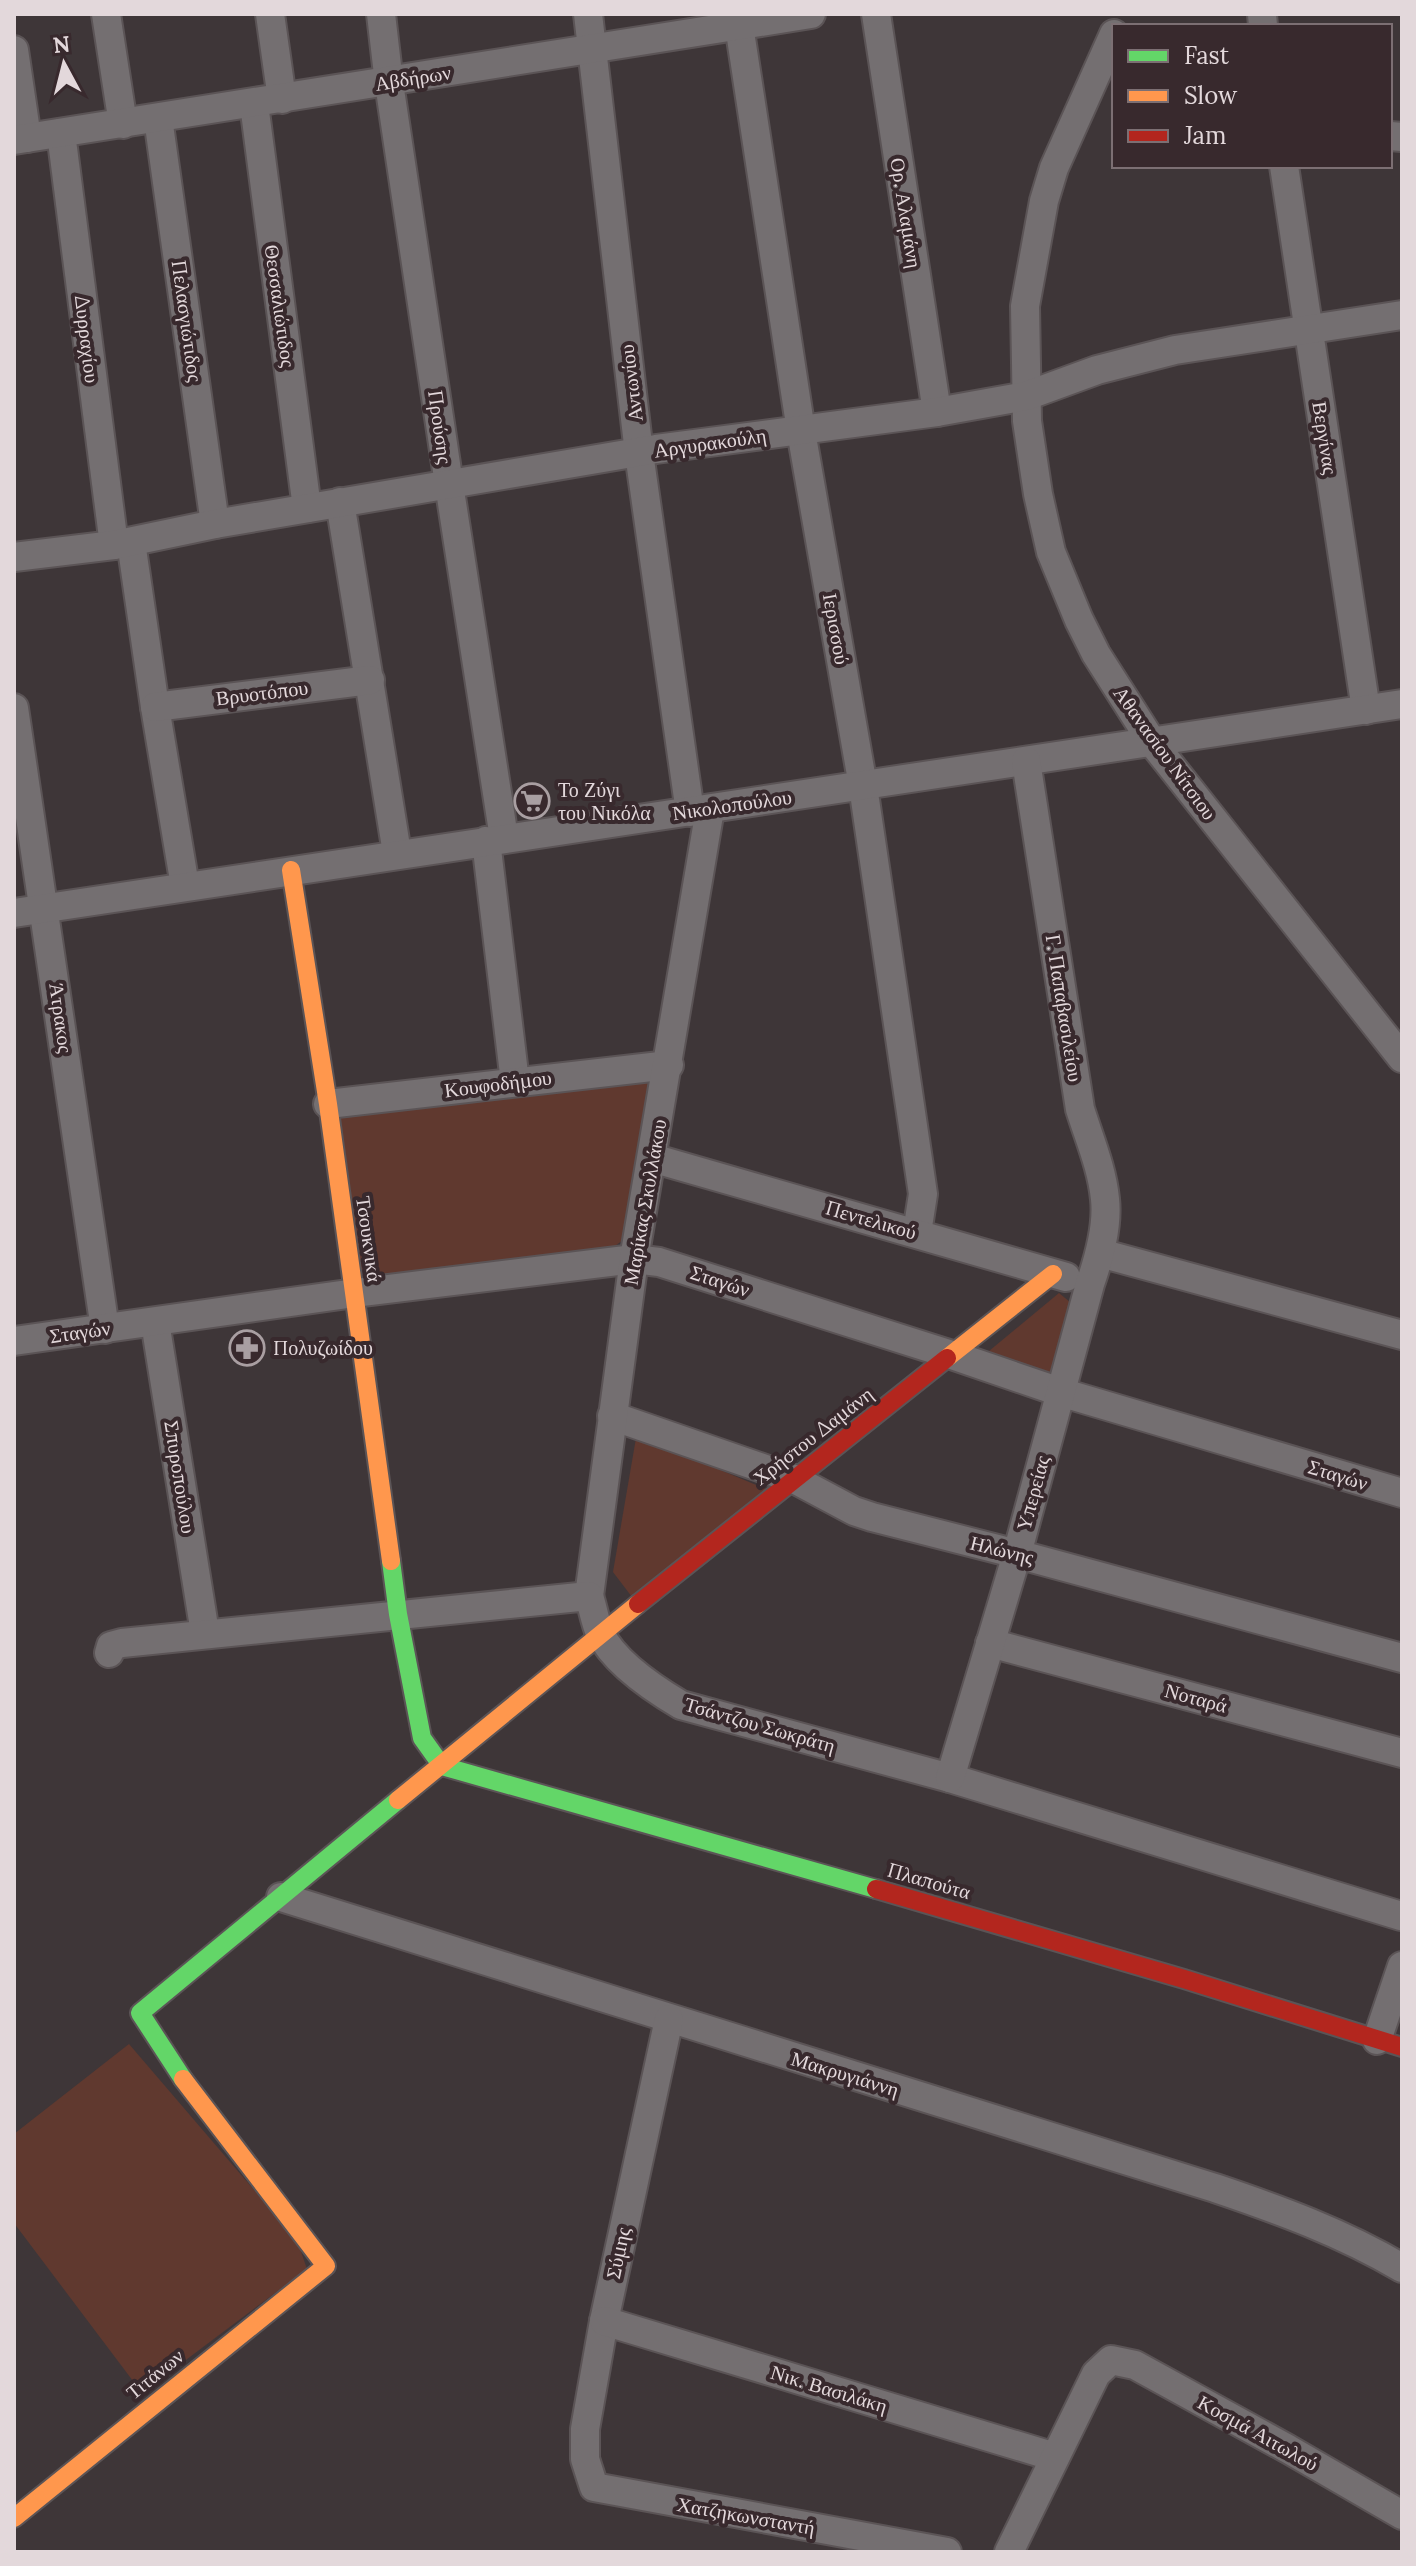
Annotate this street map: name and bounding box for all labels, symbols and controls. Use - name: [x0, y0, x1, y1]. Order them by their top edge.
- north arrow: [24, 24, 104, 104]
- legend: [1112, 24, 1392, 168]
- text: N: [51, 29, 72, 59]
- text: Fast: [1184, 40, 1230, 71]
- street label: Αβδήρων: [373, 59, 453, 96]
- text: Slow: [1184, 80, 1238, 111]
- text: Jam: [1183, 120, 1226, 151]
- street label: Ορ. Αλαμάνη: [885, 156, 928, 270]
- street label: Θεσσαλιώτιδος: [260, 243, 301, 369]
- street label: Πελασγιώτιδος: [167, 258, 208, 384]
- street label: Δυρραχίου: [70, 294, 105, 384]
- street label: Αντωνίου: [613, 343, 648, 423]
- street label: Προύσης: [423, 388, 458, 466]
- street label: Βεργίνας: [1307, 400, 1344, 476]
- street label: Αργυρακούλη: [652, 422, 768, 463]
- street label: Ιερισσού: [818, 591, 855, 667]
- street label: Βρυοτόπου: [214, 674, 310, 711]
- street label: Αθανασίου Νίτσιου: [1108, 681, 1222, 825]
- place label: Το Ζύγι του Νικόλα: [558, 777, 651, 825]
- supermarket icon: Το Ζύγι του Νικόλα: [513, 782, 551, 820]
- street label: Νικολοπούλου: [671, 784, 793, 825]
- street label: Γ. Παπαβασιλείου: [1040, 932, 1089, 1084]
- street label: Άτρακος: [44, 981, 79, 1055]
- street label: Κουφοδήμου: [443, 1065, 553, 1102]
- street label: Μαρίκας Σκυλλάκου: [618, 1117, 671, 1287]
- street label: Τσουκνικά: [351, 1194, 388, 1284]
- street label: Πεντελικού: [823, 1195, 920, 1244]
- street label: Σταγών: [687, 1259, 753, 1302]
- street label: Σταγών: [48, 1315, 112, 1348]
- pharmacy icon: Πολυζωίδου: [228, 1329, 266, 1367]
- place label: Πολυζωίδου: [273, 1335, 373, 1360]
- street label: Χρήστου Δαμάνη: [748, 1381, 878, 1490]
- street label: Σπυροπούλου: [159, 1419, 202, 1535]
- street label: Υπερείας: [1011, 1453, 1055, 1533]
- street label: Σταγών: [1305, 1454, 1371, 1495]
- street label: Ηλώνης: [968, 1530, 1037, 1569]
- street label: Νοταρά: [1162, 1677, 1230, 1718]
- street label: Τσάντζου Σωκράτη: [682, 1691, 838, 1758]
- street label: Πλαπούτα: [885, 1857, 974, 1904]
- street label: Μακρυγιάννη: [788, 2045, 902, 2102]
- street label: Σύμης: [600, 2225, 635, 2281]
- street label: Τιτάνων: [121, 2343, 188, 2404]
- street label: Νικ. Βασιλάκη: [768, 2359, 891, 2418]
- street label: Κοσμά Αιτωλού: [1194, 2389, 1323, 2476]
- street label: Χατζηκωνσταντή: [675, 2491, 817, 2540]

